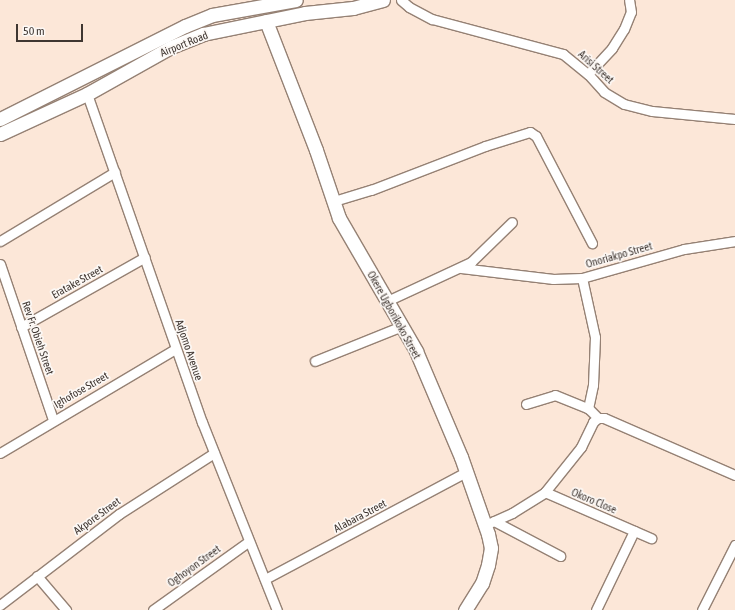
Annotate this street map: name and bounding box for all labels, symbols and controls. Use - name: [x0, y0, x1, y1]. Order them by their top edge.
- scale bar: [18, 16, 85, 42]
- text: 50 m: [23, 24, 45, 38]
- street label: Airport Road: [158, 28, 210, 60]
- street label: Arisi Street: [576, 48, 616, 86]
- street label: Onoriakpo Street: [584, 239, 654, 271]
- street label: Eratake Street: [49, 263, 105, 301]
- street label: Okere Ugborikoko Street: [364, 269, 424, 361]
- street label: Rev Fr. Obieh Street: [19, 299, 57, 377]
- street label: Adjomo Avenue: [172, 318, 206, 382]
- street label: Ighofose Street: [51, 369, 111, 411]
- street label: Okoro Close: [569, 486, 619, 516]
- street label: Akpore Street: [71, 495, 123, 537]
- street label: Alabara Street: [332, 497, 388, 535]
- street label: Oghoyon Street: [165, 542, 223, 590]

